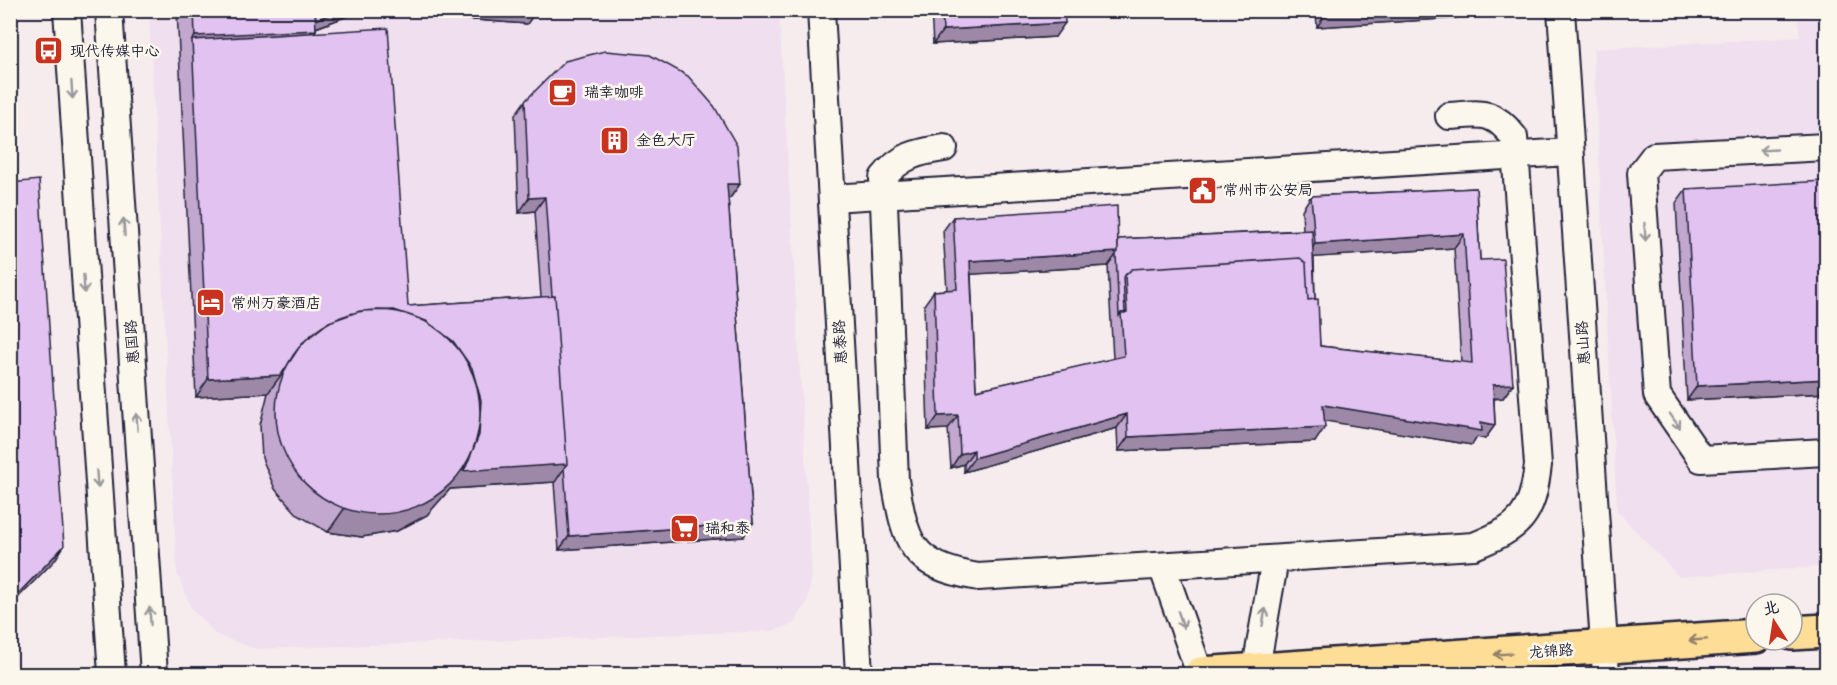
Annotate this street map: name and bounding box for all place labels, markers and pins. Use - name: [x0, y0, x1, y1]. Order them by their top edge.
- bus stop icon: 现代传媒中心: [33, 35, 65, 67]
- place label: 现代传媒中心: [70, 38, 160, 61]
- cafe icon: 瑞幸咖啡: [547, 76, 579, 108]
- place label: 瑞幸咖啡: [584, 79, 644, 102]
- building icon: 金色大厅: [599, 124, 631, 156]
- place label: 金色大厅: [636, 127, 696, 150]
- public building icon: 常州市公安局: [1186, 174, 1218, 206]
- place label: 常州市公安局: [1223, 177, 1313, 200]
- hotel icon: 常州万豪酒店: [194, 287, 226, 319]
- place label: 常州万豪酒店: [231, 290, 321, 313]
- supermarket icon: 瑞和泰: [668, 512, 700, 544]
- place label: 瑞和泰: [705, 515, 750, 538]

